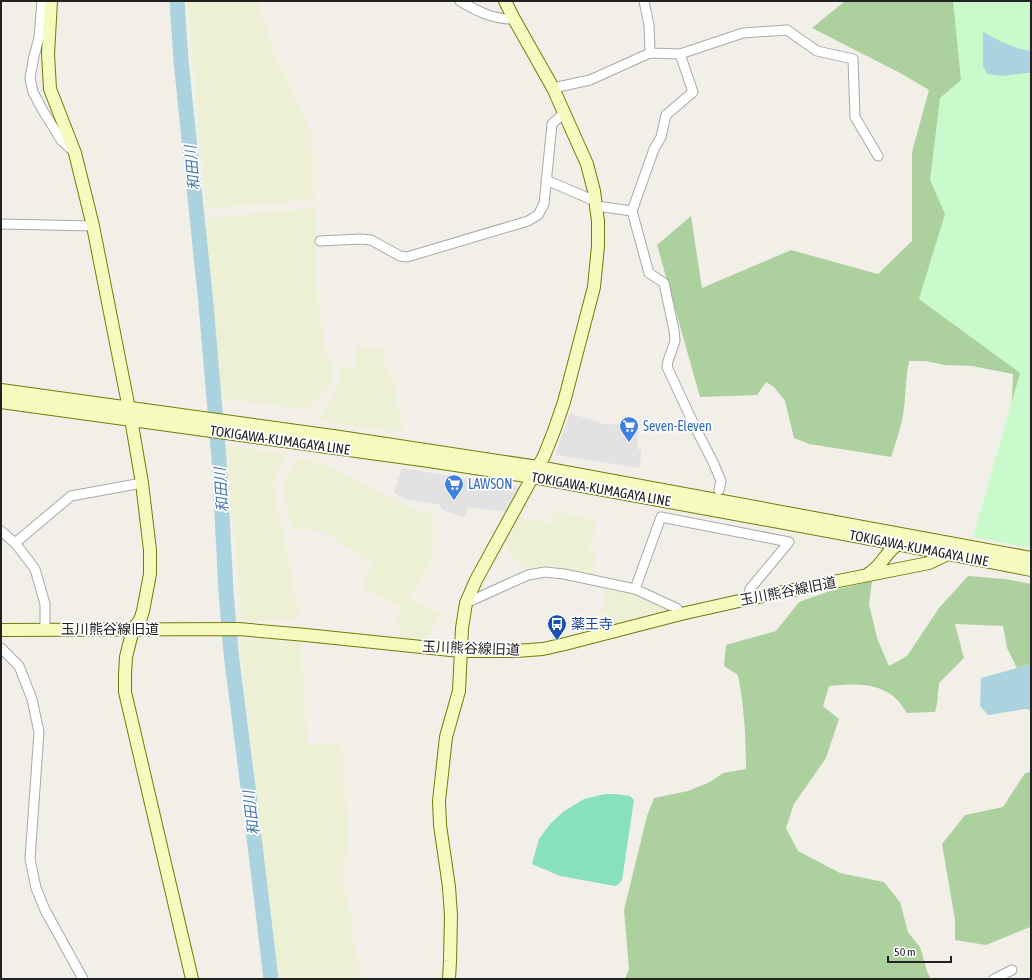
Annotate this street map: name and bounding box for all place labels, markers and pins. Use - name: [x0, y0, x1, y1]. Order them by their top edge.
- supermarket icon: Seven-Eleven: [618, 415, 640, 443]
- place label: Seven-Eleven: [643, 418, 712, 434]
- supermarket icon: LAWSON: [443, 473, 465, 501]
- place label: LAWSON: [468, 476, 512, 492]
- bus stop icon: 薬王寺: [546, 613, 568, 641]
- place label: 薬王寺: [571, 616, 613, 632]

